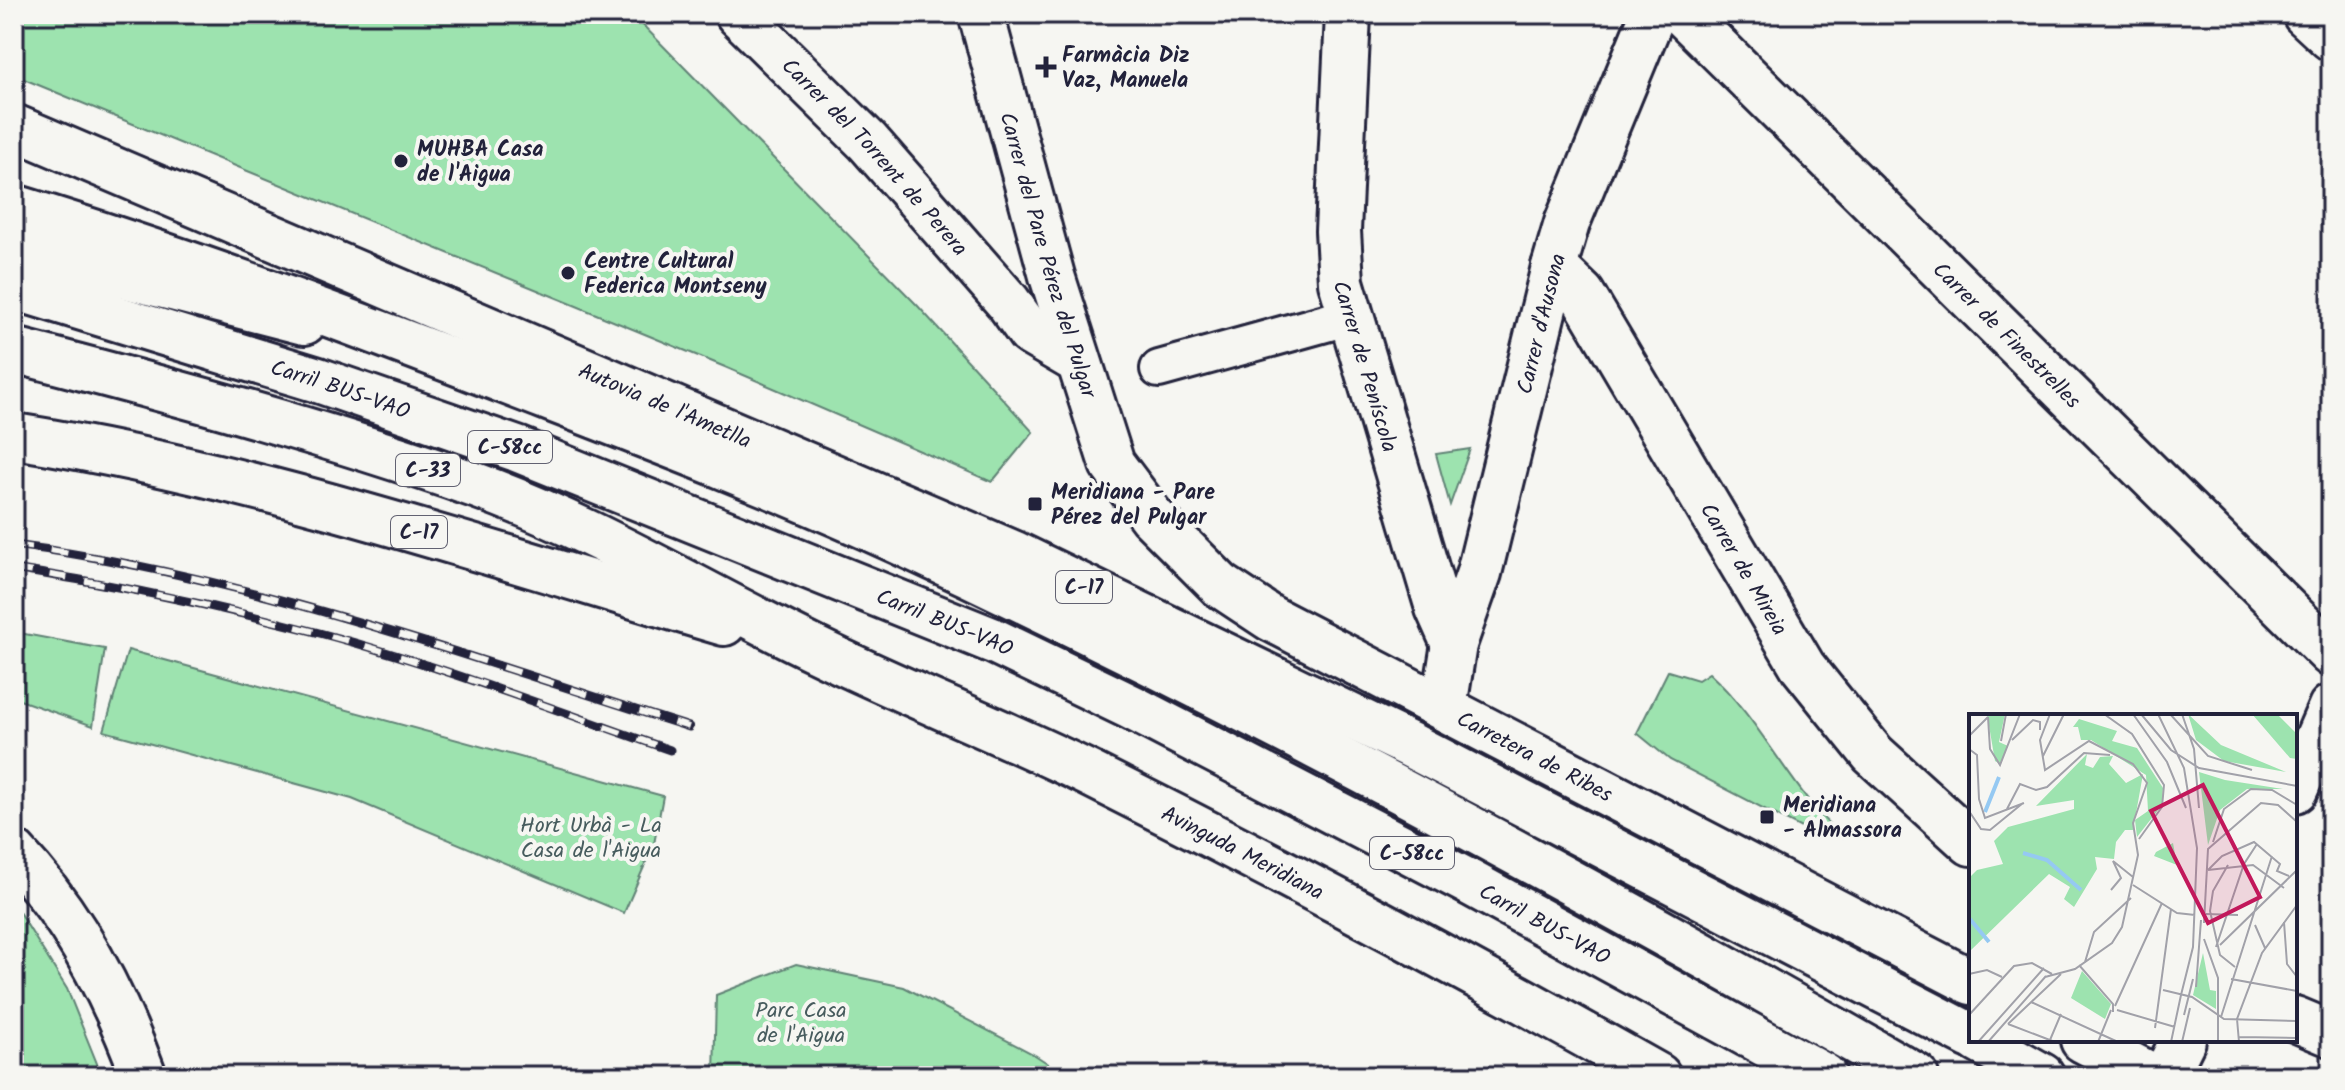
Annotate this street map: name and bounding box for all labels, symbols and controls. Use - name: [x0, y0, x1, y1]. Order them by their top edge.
- place label: Farmàcia Diz Vaz, Manuela: [1062, 39, 1190, 99]
- street label: Carrer del Torrent de Perera: [772, 51, 975, 265]
- marker: Farmàcia Diz Vaz, Manuela: [1037, 58, 1055, 76]
- street label: Carrer del Pare Pérez del Pulgar: [988, 109, 1105, 404]
- place label: MUHBA Casa de l'Aigua: [417, 133, 543, 193]
- marker: MUHBA Casa de l'Aigua: [392, 152, 410, 170]
- place label: Centre Cultural Federica Montseny: [584, 245, 767, 305]
- street label: Carrer d'Ausona: [1508, 250, 1577, 398]
- street label: Carrer de Finestrelles: [1923, 254, 2089, 418]
- marker: Centre Cultural Federica Montseny: [559, 264, 577, 282]
- street label: Carrer de Peníscola: [1322, 277, 1406, 457]
- street label: Carril BUS-VAO: [266, 351, 415, 431]
- street label: Autovia de l'Ametlla: [572, 355, 756, 459]
- road number: C-58cc: [468, 431, 552, 463]
- road number: C-33: [396, 454, 460, 486]
- place label: Meridiana - Pare Pérez del Pulgar: [1051, 476, 1215, 536]
- marker: Meridiana - Pare Pérez del Pulgar: [1026, 495, 1044, 513]
- street label: Carrer de Mireia: [1689, 497, 1796, 643]
- road number: C-17: [391, 516, 447, 548]
- road number: C-17: [1056, 571, 1112, 603]
- street label: Carril BUS-VAO: [870, 580, 1019, 668]
- street label: Carretera de Ribes: [1450, 703, 1619, 813]
- inset map: [1969, 714, 2297, 1042]
- place label: Meridiana - Almassora: [1783, 789, 1902, 849]
- street label: Avinguda Meridiana: [1154, 798, 1330, 911]
- marker: Meridiana - Almassora: [1758, 808, 1776, 826]
- park label: Hort Urbà - La Casa de l'Aigua: [520, 809, 662, 869]
- road number: C-58cc: [1370, 837, 1454, 869]
- street label: Carril BUS-VAO: [1472, 876, 1616, 976]
- park label: Parc Casa de l'Aigua: [755, 994, 847, 1054]

